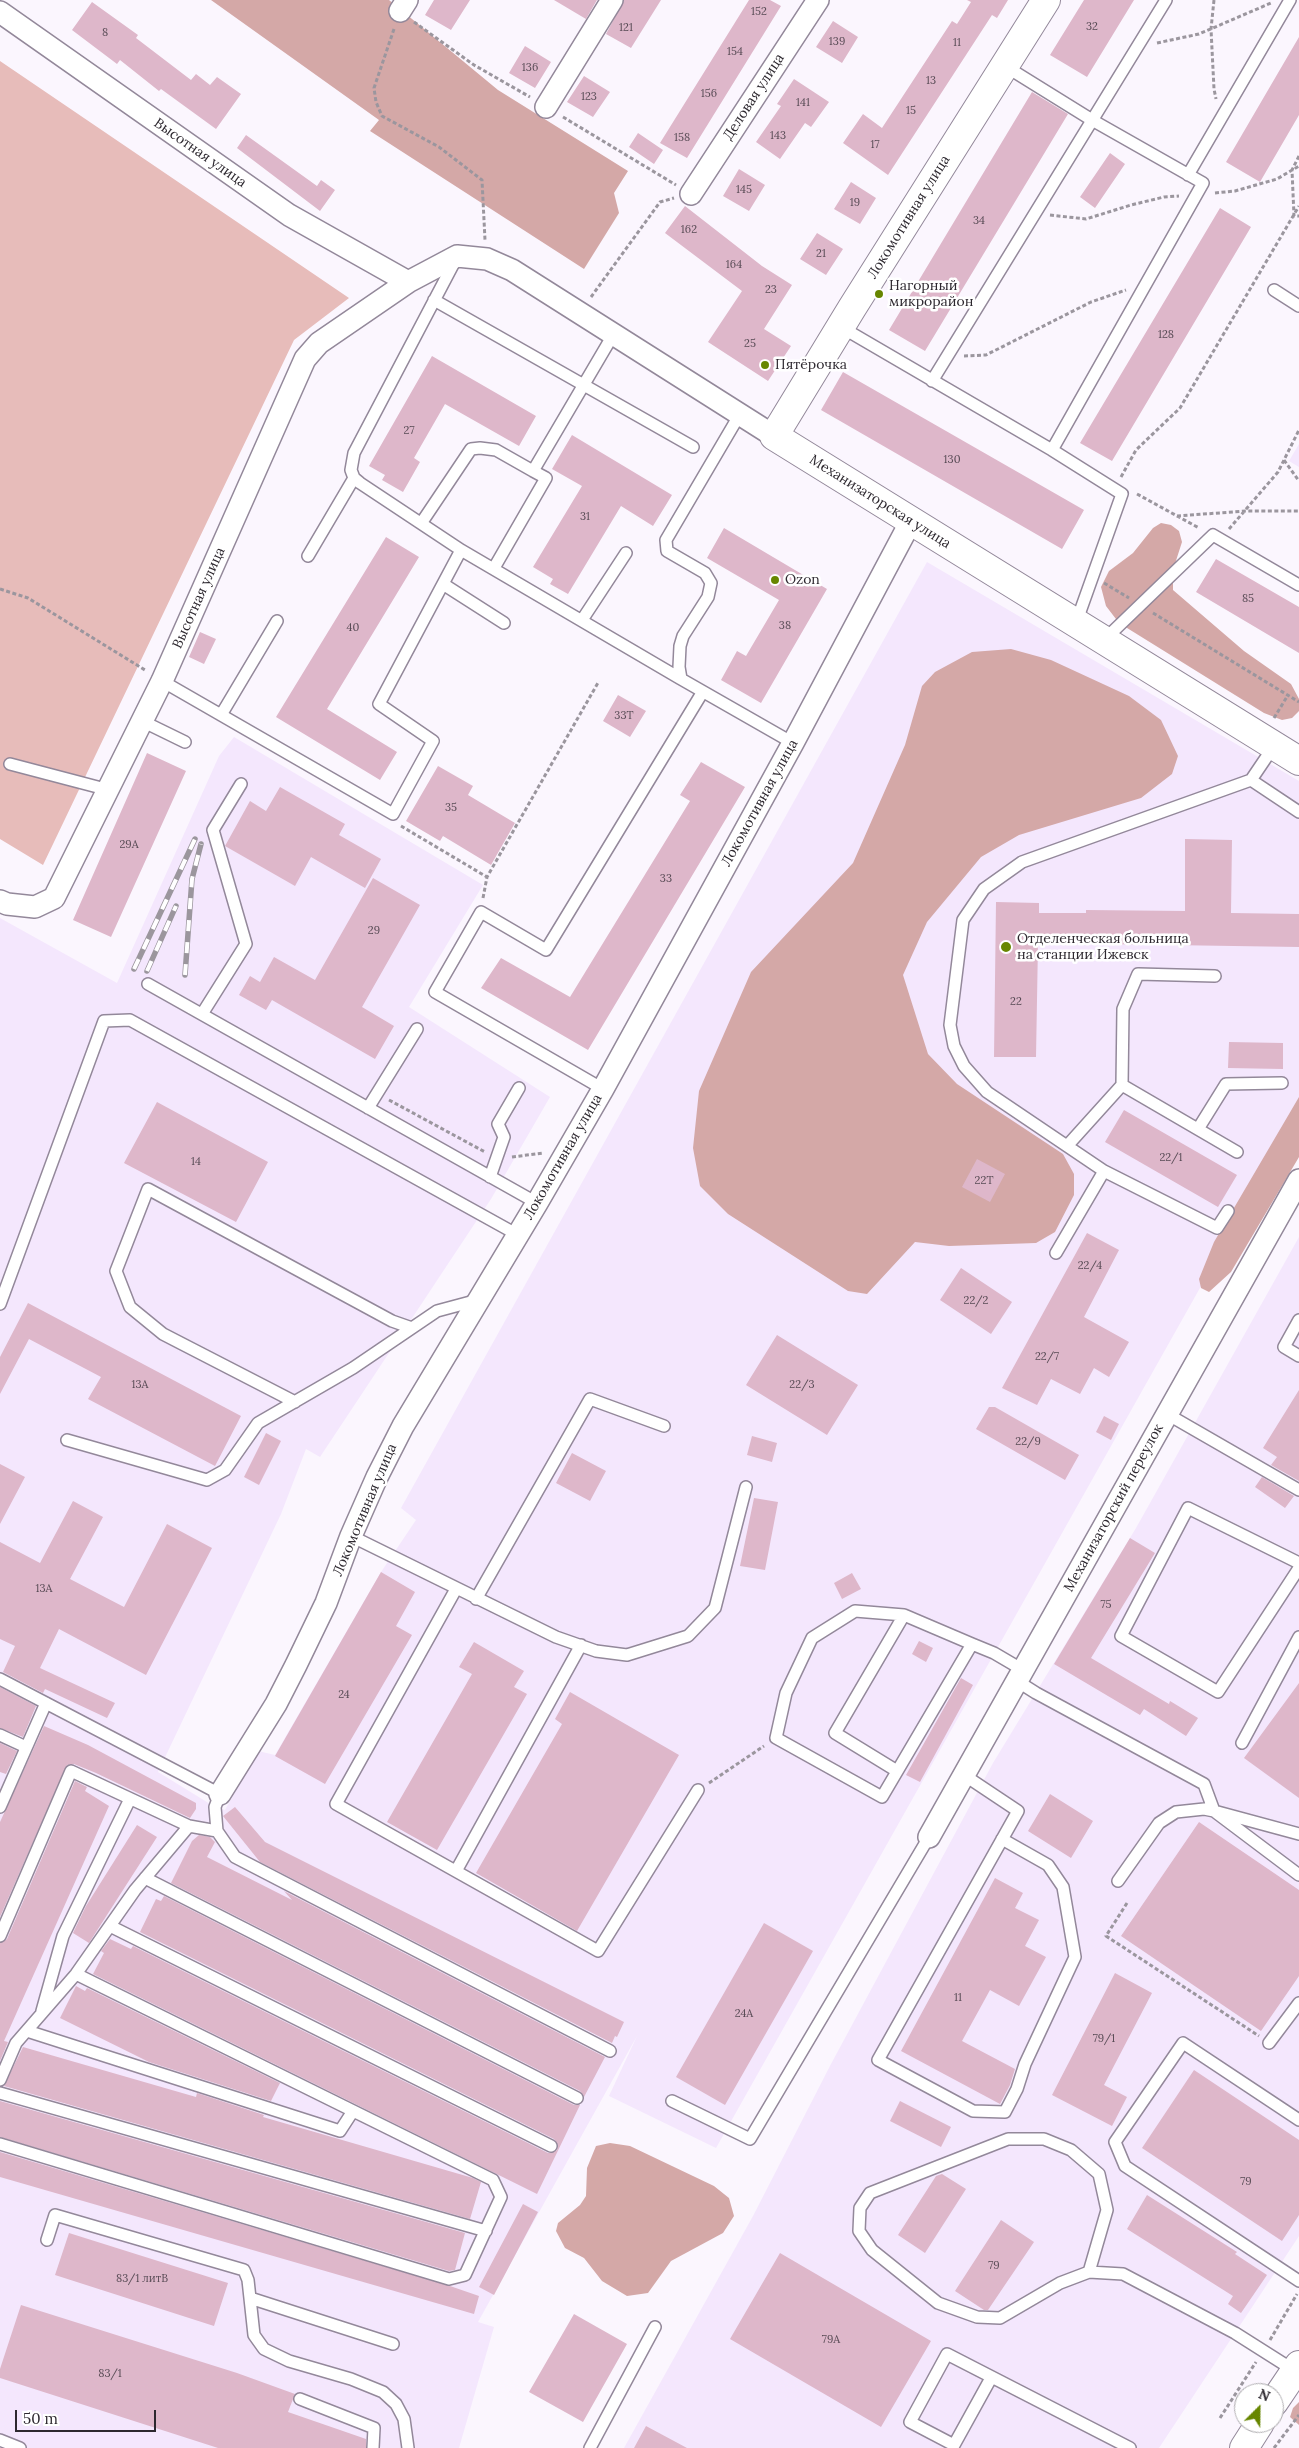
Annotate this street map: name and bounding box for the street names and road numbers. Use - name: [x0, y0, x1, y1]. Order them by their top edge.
- street label: Деловая улица: [720, 51, 788, 143]
- street label: Высотная улица: [151, 115, 249, 191]
- street label: Локомотивная улица: [864, 152, 954, 282]
- street label: Механизаторская улица: [806, 452, 954, 552]
- street label: Высотная улица: [169, 545, 229, 651]
- street label: Локомотивная улица: [718, 737, 802, 869]
- street label: Локомотивная улица: [520, 1091, 606, 1223]
- street label: Механизаторский переулок: [1061, 1421, 1167, 1595]
- street label: Локомотивная улица: [329, 1441, 401, 1579]

